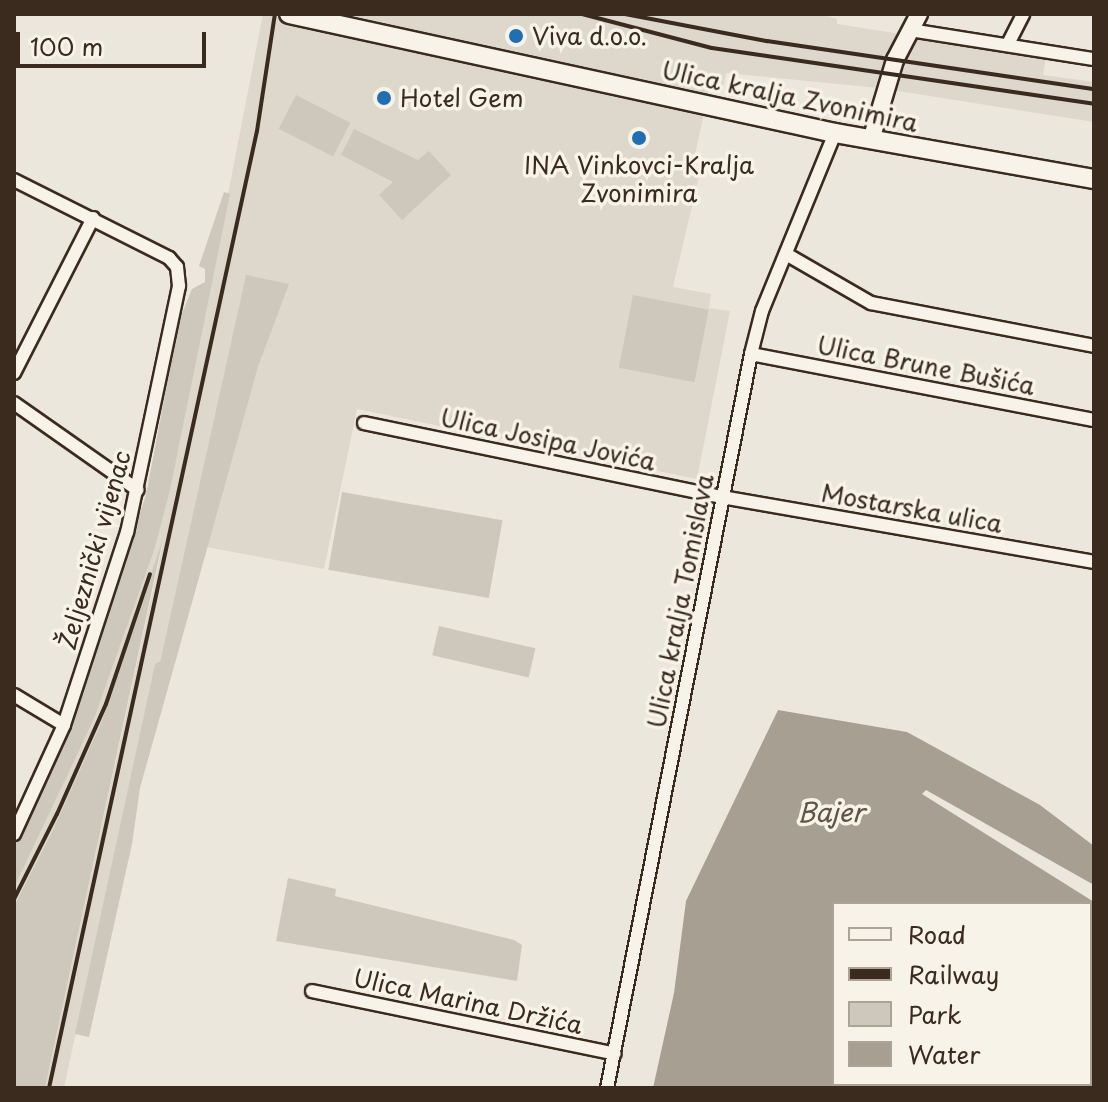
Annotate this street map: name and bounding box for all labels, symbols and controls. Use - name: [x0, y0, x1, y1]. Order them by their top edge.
- scale bar: [20, 16, 210, 66]
- place label: Viva d.o.o.: [532, 22, 647, 50]
- marker: Viva d.o.o.: [507, 27, 525, 45]
- text: 100 m: [30, 28, 103, 64]
- street label: Ulica kralja Zvonimira: [659, 55, 921, 137]
- place label: Hotel Gem: [400, 84, 524, 112]
- marker: Hotel Gem: [375, 89, 393, 107]
- marker: INA Vinkovci-Kralja Zvonimira: [630, 129, 648, 147]
- place label: INA Vinkovci-Kralja Zvonimira: [524, 151, 754, 207]
- street label: Ulica Brune Bušića: [815, 330, 1037, 400]
- street label: Ulica Josipa Jovića: [437, 402, 659, 476]
- street label: Željeznički vijenac: [52, 447, 136, 653]
- street label: Ulica kralja Tomislava: [641, 472, 719, 730]
- street label: Mostarska ulica: [818, 478, 1006, 538]
- water label: Bajer: [798, 796, 864, 828]
- legend: [832, 902, 1092, 1086]
- text: Road: [908, 916, 966, 952]
- text: Railway: [908, 956, 999, 992]
- street label: Ulica Marina Držića: [351, 963, 585, 1039]
- text: Park: [908, 996, 962, 1032]
- text: Water: [908, 1036, 980, 1072]

